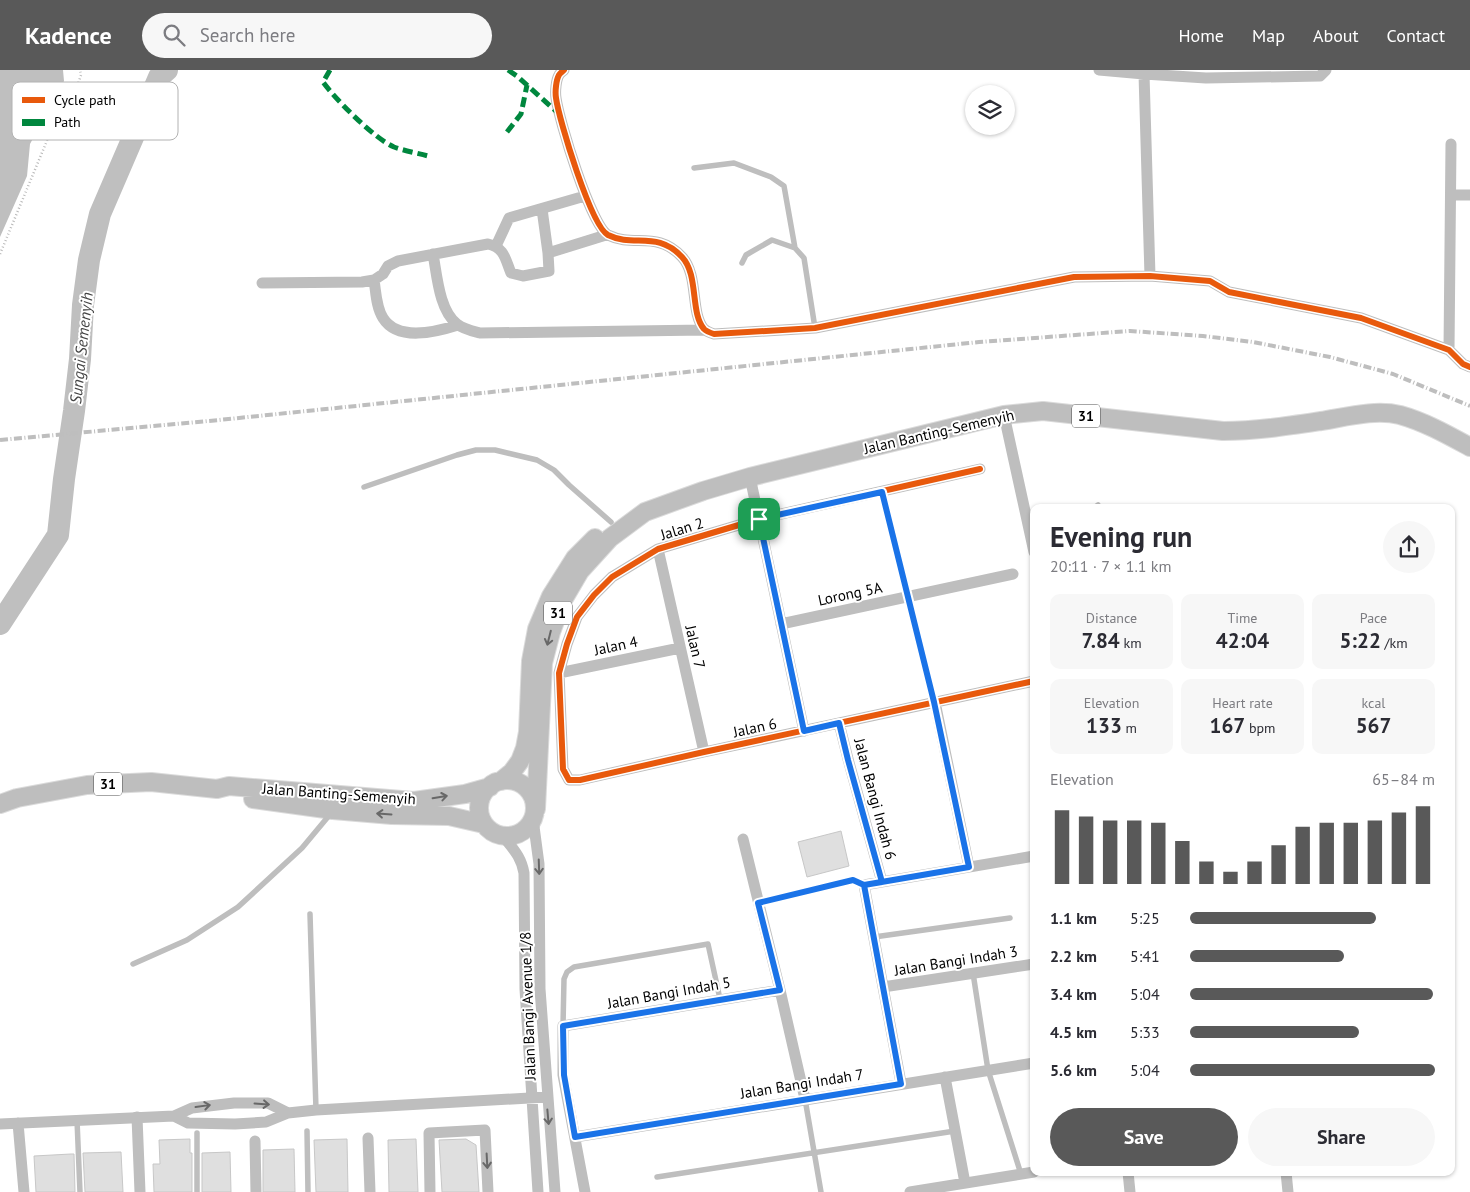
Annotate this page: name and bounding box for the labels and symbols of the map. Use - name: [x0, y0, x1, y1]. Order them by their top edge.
- legend: [12, 82, 178, 140]
- text: Cycle path: [54, 91, 116, 109]
- text: Path: [54, 113, 81, 131]
- water label: Sungai Semenyih: [65, 291, 97, 405]
- road number: 31: [1072, 404, 1100, 428]
- street label: Jalan Banting-Semenyih: [861, 405, 1016, 458]
- pin: [738, 498, 780, 540]
- street label: Jalan 2: [657, 513, 706, 544]
- street label: Lorong 5A: [816, 577, 884, 610]
- road number: 31: [544, 602, 572, 624]
- street label: Jalan 7: [681, 622, 710, 670]
- one-way arrow: [544, 629, 554, 645]
- street label: Jalan 4: [591, 632, 639, 660]
- street label: Jalan 6: [730, 714, 778, 742]
- street label: Jalan Bangi Indah 6: [850, 735, 901, 862]
- road number: 31: [94, 772, 122, 796]
- street label: Jalan Banting-Semenyih: [261, 779, 416, 808]
- one-way arrow: [431, 792, 447, 802]
- one-way arrow: [376, 810, 392, 819]
- one-way arrow: [534, 859, 543, 875]
- street label: Jalan Bangi Avenue 1/8: [515, 932, 540, 1081]
- street label: Jalan Bangi Indah 3: [892, 941, 1019, 980]
- street label: Jalan Bangi Indah 5: [605, 972, 732, 1013]
- street label: Jalan Bangi Indah 7: [738, 1064, 865, 1103]
- one-way arrow: [253, 1099, 269, 1108]
- one-way arrow: [195, 1101, 211, 1111]
- one-way arrow: [544, 1109, 553, 1125]
- one-way arrow: [482, 1153, 491, 1169]

